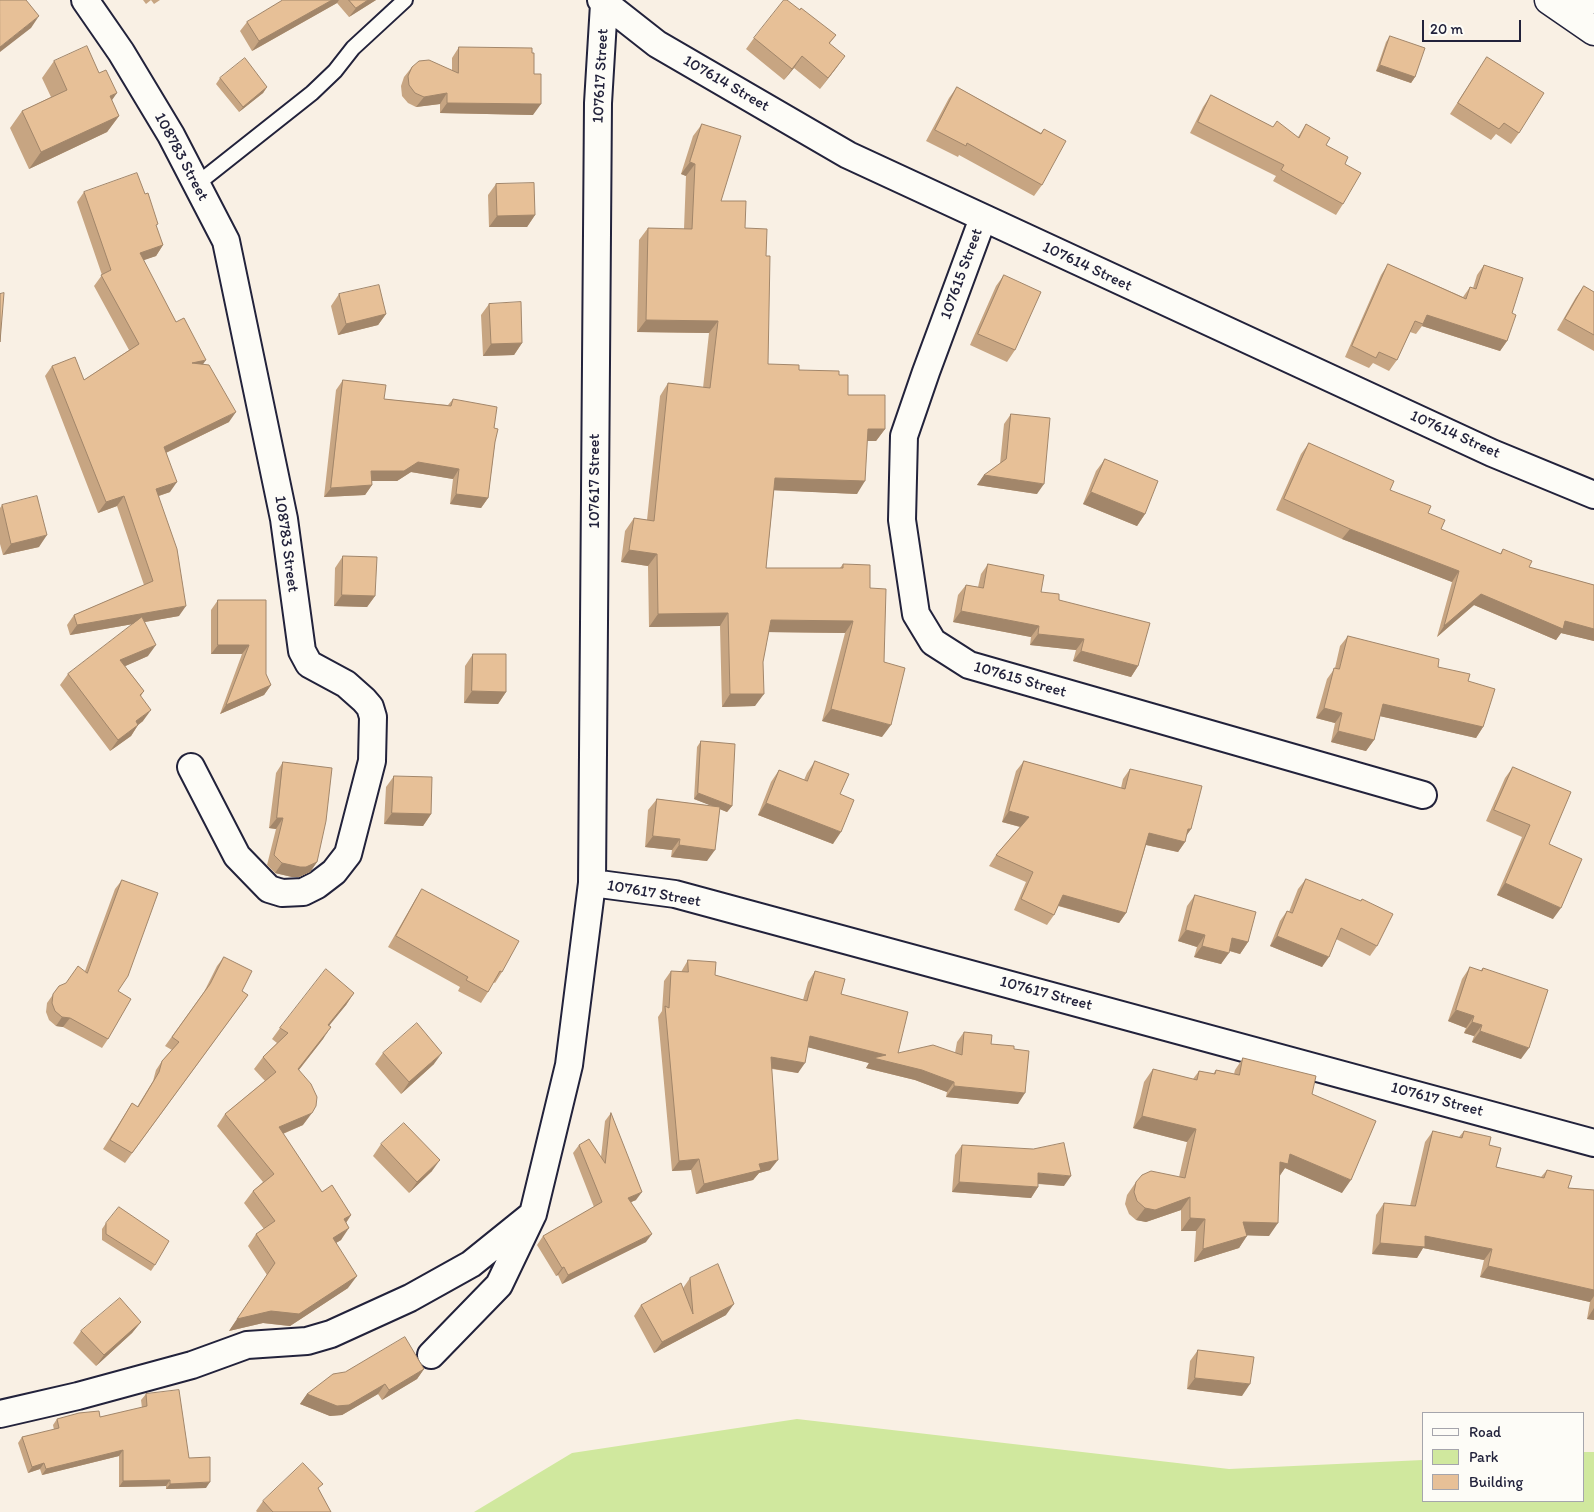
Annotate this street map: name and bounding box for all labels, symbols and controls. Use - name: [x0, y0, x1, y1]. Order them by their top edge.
- scale bar: [1424, 10, 1523, 42]
- text: 20 m: [1430, 20, 1463, 38]
- street label: 107617 Street: [589, 28, 613, 124]
- street label: 107614 Street: [679, 52, 773, 116]
- street label: 108783 Street: [150, 110, 212, 204]
- street label: 107615 Street: [937, 226, 987, 322]
- street label: 107614 Street: [1039, 238, 1135, 296]
- street label: 107614 Street: [1407, 407, 1503, 463]
- street label: 107617 Street: [585, 434, 605, 528]
- street label: 108783 Street: [270, 494, 302, 594]
- street label: 107615 Street: [972, 658, 1068, 702]
- street label: 107617 Street: [606, 876, 702, 912]
- street label: 107617 Street: [998, 972, 1094, 1016]
- street label: 107617 Street: [1389, 1078, 1485, 1122]
- legend: [1422, 1412, 1584, 1502]
- text: Road: [1469, 1423, 1501, 1441]
- text: Park: [1469, 1448, 1499, 1466]
- text: Building: [1469, 1473, 1523, 1491]

